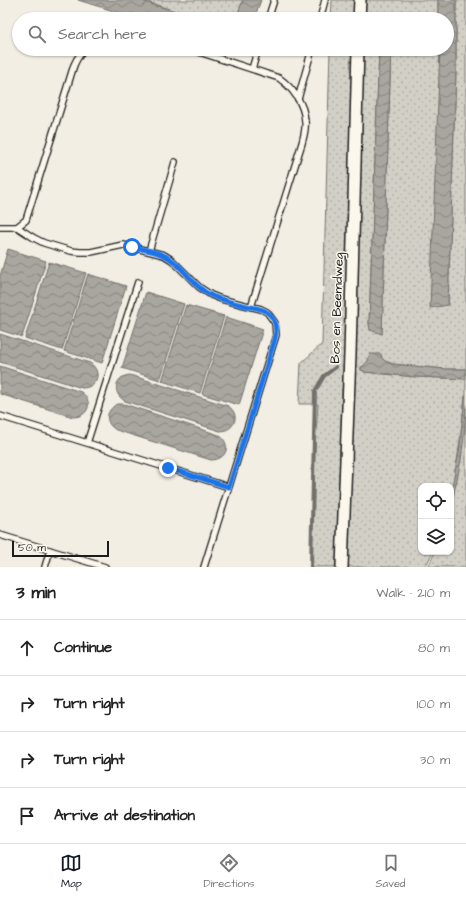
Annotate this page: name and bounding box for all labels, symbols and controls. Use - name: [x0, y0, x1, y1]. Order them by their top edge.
- search box: [12, 12, 454, 56]
- icon: search: [26, 23, 48, 45]
- text: Search here: [58, 24, 147, 45]
- route start: [123, 238, 141, 256]
- street label: Bos en Beemdweg: [326, 252, 349, 364]
- route end: [159, 459, 177, 477]
- map controls: [418, 483, 454, 555]
- button: locate: [418, 483, 454, 519]
- button: layers: [418, 519, 454, 555]
- scale bar: [12, 539, 109, 558]
- text: 50 m: [18, 540, 46, 555]
- text: 3 min: [16, 581, 56, 605]
- text: Walk · 210 m: [376, 584, 450, 602]
- icon: ahead: [16, 637, 38, 659]
- text: Continue: [54, 637, 112, 658]
- text: 80 m: [418, 639, 450, 657]
- icon: right: [16, 693, 38, 715]
- text: Turn right: [54, 693, 125, 714]
- text: 100 m: [417, 695, 450, 713]
- icon: right: [16, 749, 38, 771]
- text: Turn right: [54, 749, 125, 770]
- text: 30 m: [420, 751, 450, 769]
- icon: arrive: [16, 805, 38, 827]
- text: Arrive at destination: [54, 805, 195, 826]
- tab: Map: [60, 852, 82, 891]
- tab: Directions: [203, 852, 255, 891]
- tab: Saved: [376, 852, 406, 891]

